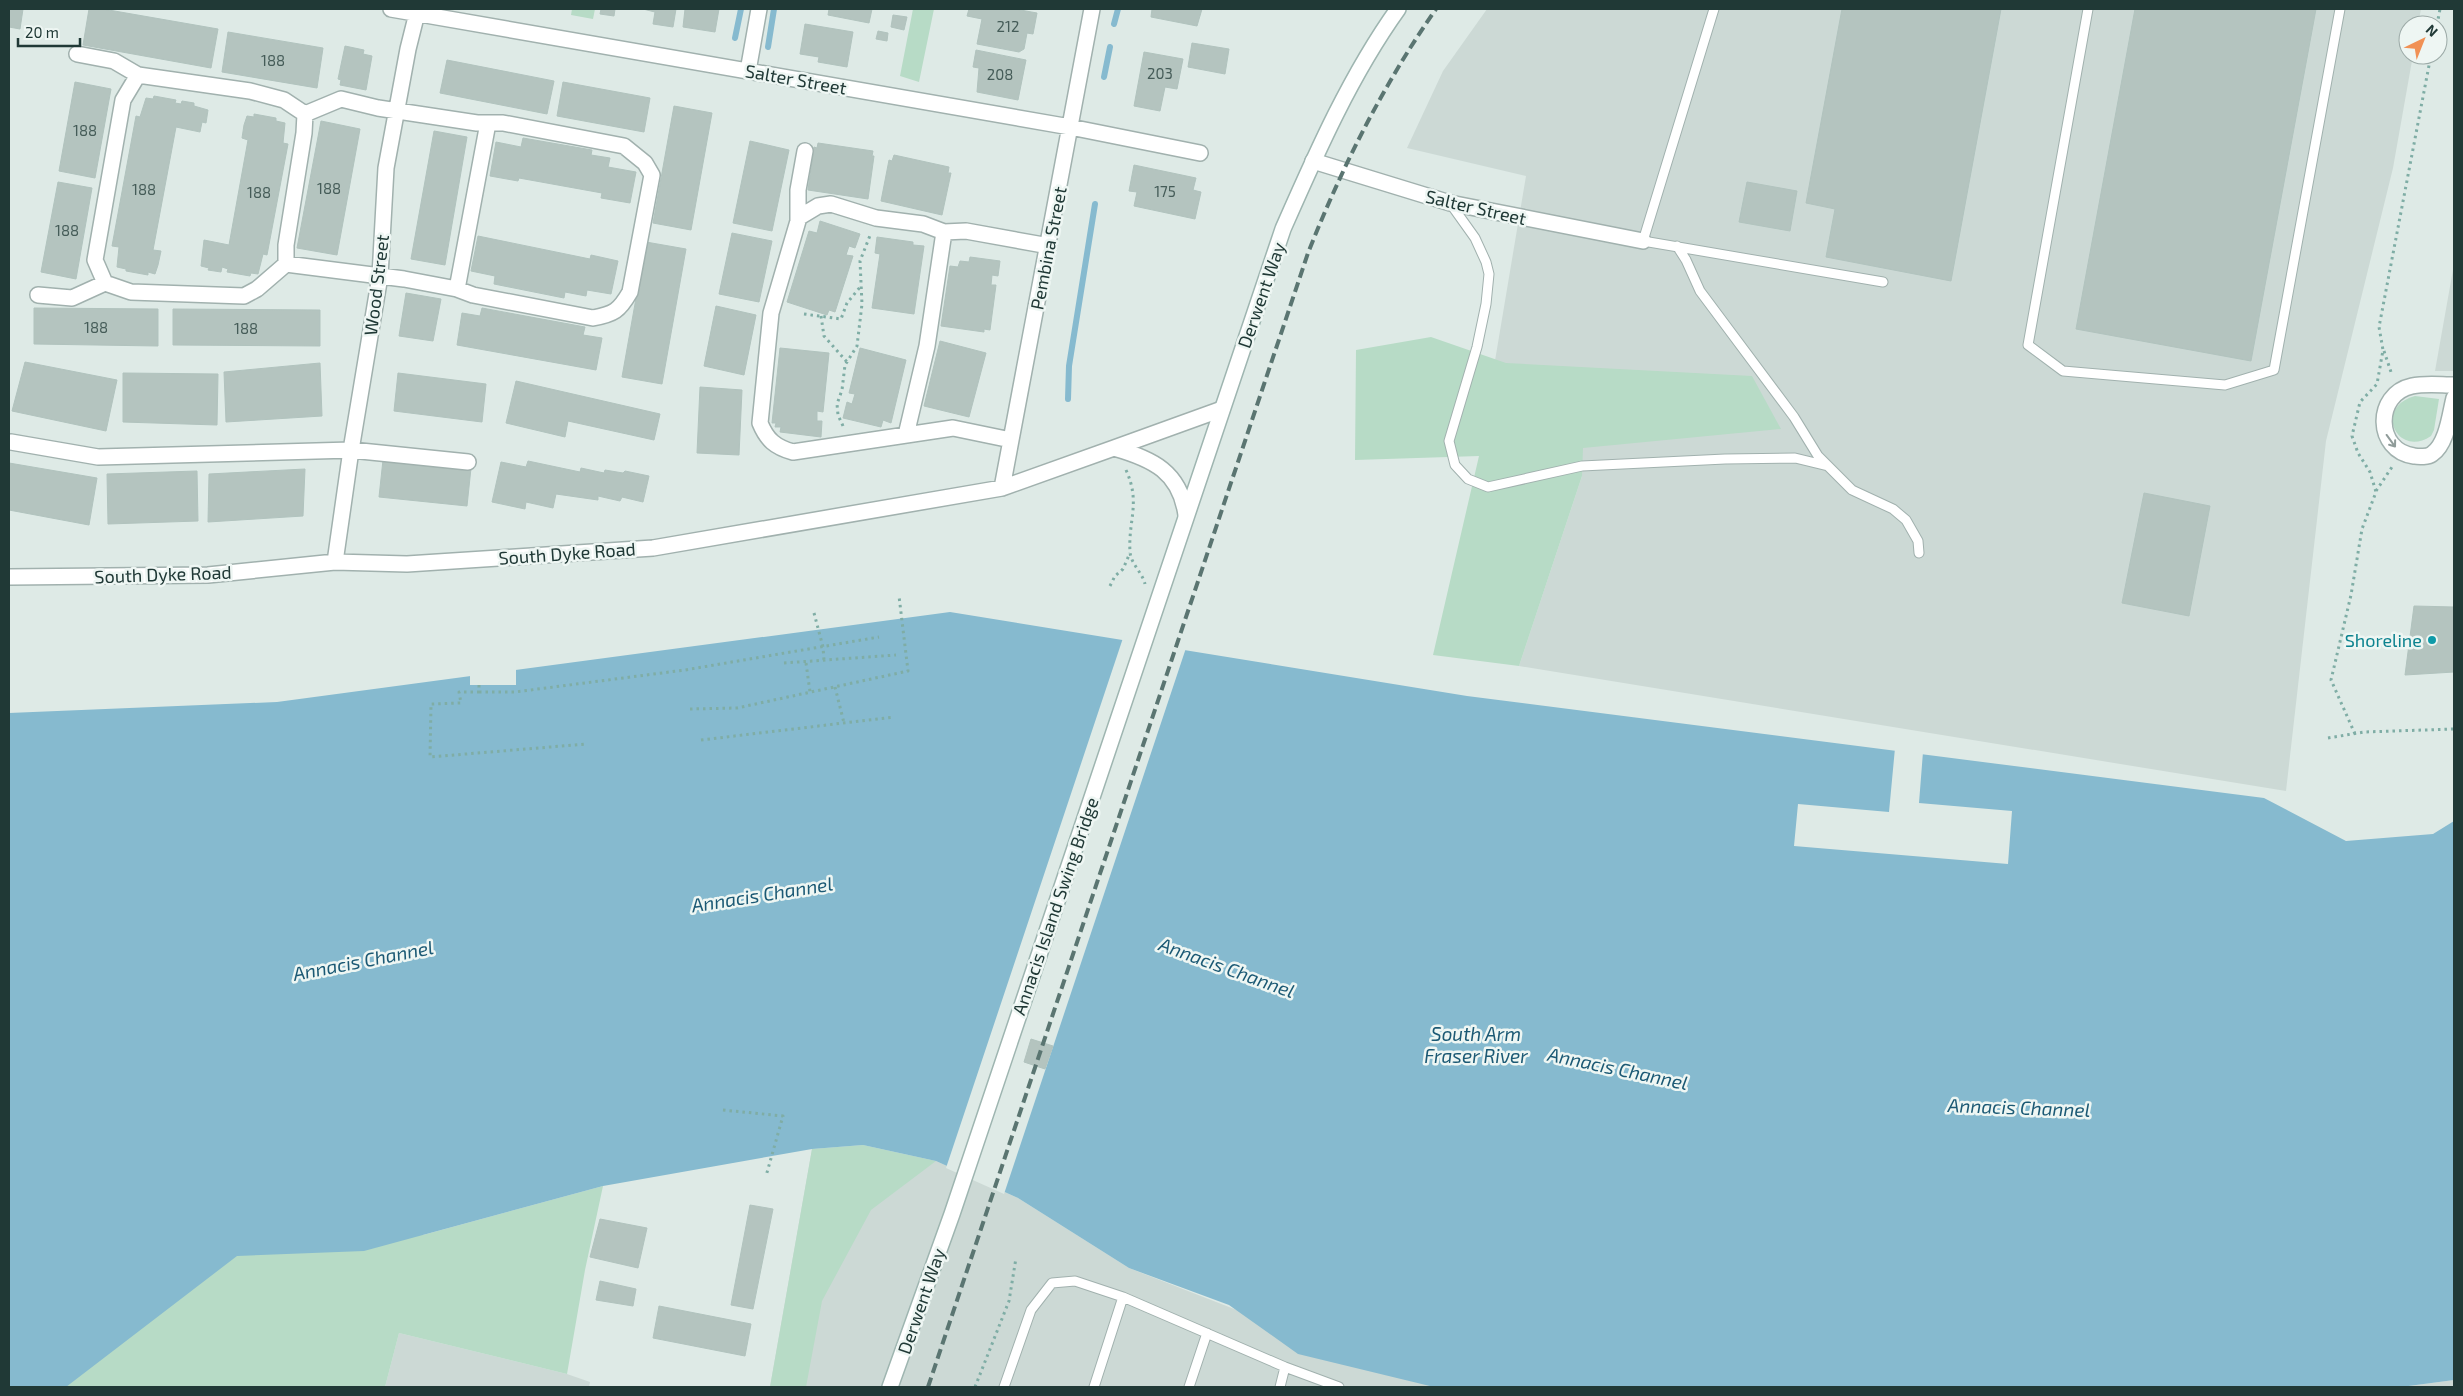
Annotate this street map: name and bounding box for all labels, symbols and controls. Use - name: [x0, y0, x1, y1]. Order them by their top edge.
- scale bar: [18, 15, 80, 47]
- north arrow: [2398, 15, 2448, 65]
- house number: 212: [997, 17, 1019, 35]
- text: N: [2423, 20, 2442, 40]
- text: 20 m: [25, 23, 59, 41]
- house number: 188: [261, 51, 285, 69]
- street label: Salter Street: [744, 59, 849, 99]
- house number: 203: [1147, 64, 1173, 82]
- house number: 208: [987, 65, 1013, 83]
- house number: 188: [73, 121, 97, 139]
- house number: 188: [317, 179, 341, 197]
- house number: 188: [132, 180, 156, 198]
- house number: 175: [1154, 182, 1176, 200]
- house number: 188: [247, 183, 271, 201]
- street label: Pembina Street: [1025, 184, 1071, 311]
- street label: Salter Street: [1424, 185, 1529, 229]
- house number: 188: [55, 221, 79, 239]
- street label: Wood Street: [359, 233, 393, 337]
- street label: Derwent Way: [1233, 239, 1290, 351]
- house number: 188: [84, 318, 108, 336]
- house number: 188: [234, 319, 258, 337]
- one-way arrow: [2385, 435, 2396, 448]
- street label: South Dyke Road: [498, 537, 636, 569]
- street label: South Dyke Road: [94, 561, 232, 587]
- place label: Shoreline: [2345, 629, 2422, 651]
- marker: Shoreline: [2426, 634, 2438, 646]
- street label: Annacis Island Swing Bridge: [1007, 794, 1103, 1018]
- water label: Annacis Channel: [689, 871, 834, 917]
- water label: Annacis Channel: [1155, 931, 1298, 1002]
- water label: Annacis Channel: [290, 935, 435, 985]
- water label: South Arm Fraser River: [1424, 1022, 1528, 1067]
- water label: Annacis Channel: [1545, 1042, 1690, 1094]
- water label: Annacis Channel: [1946, 1093, 2091, 1121]
- street label: Derwent Way: [893, 1245, 950, 1357]

